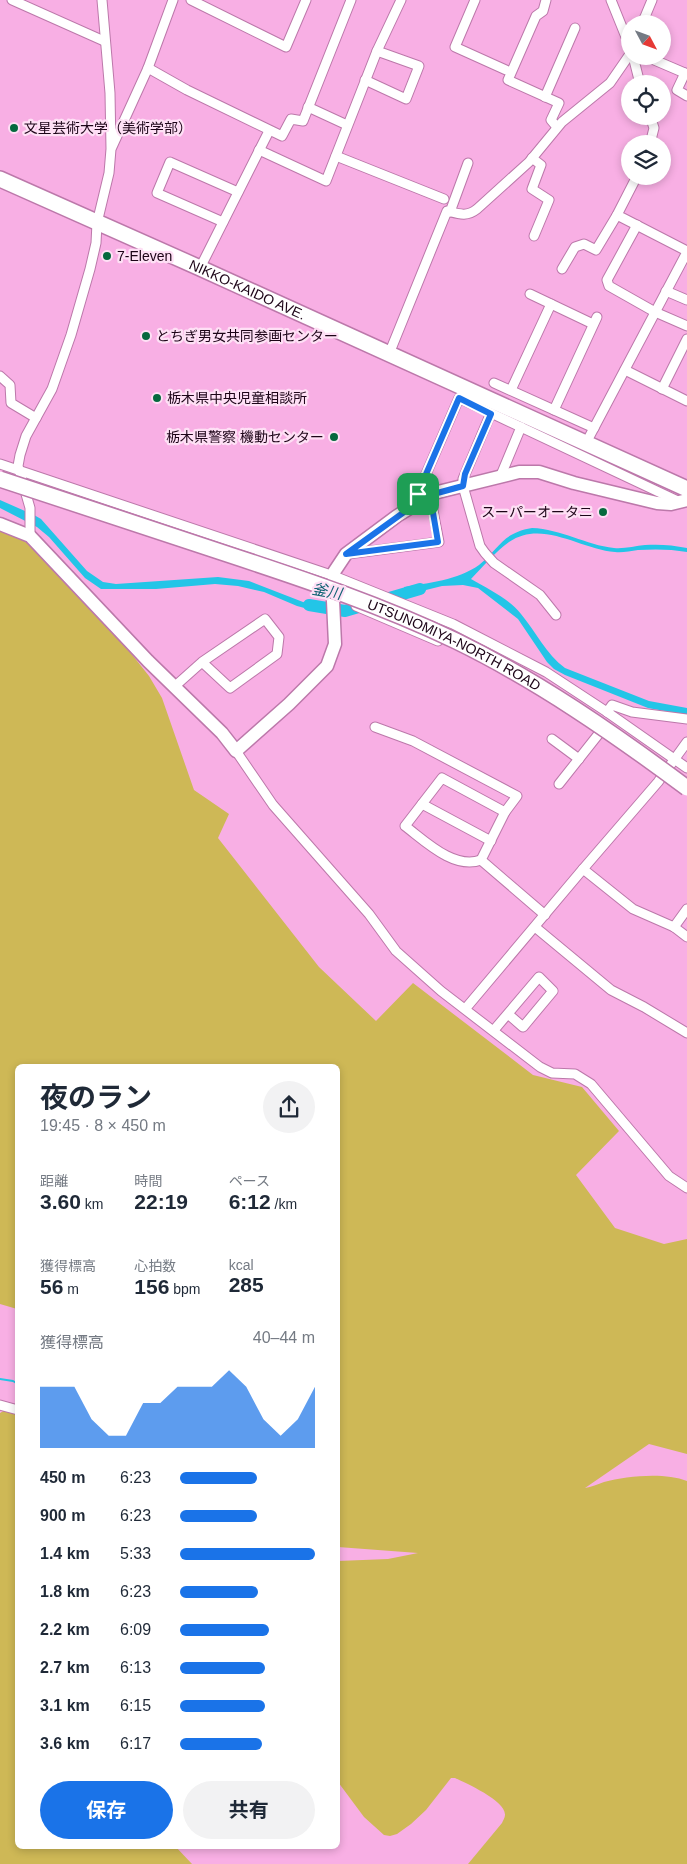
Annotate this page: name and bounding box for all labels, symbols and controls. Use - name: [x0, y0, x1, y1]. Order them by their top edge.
- north arrow: [621, 15, 671, 65]
- map controls: [621, 15, 671, 185]
- button: locate: [621, 75, 671, 125]
- place label: 文星芸術大学（美術学部）: [24, 120, 192, 136]
- marker: 文星芸術大学（美術学部）: [8, 122, 20, 134]
- button: layers: [621, 135, 671, 185]
- place label: 7-Eleven: [117, 248, 172, 264]
- marker: 7-Eleven: [101, 250, 113, 262]
- street label: NIKKO-KAIDO AVE.: [187, 256, 308, 323]
- place label: とちぎ男女共同参画センター: [156, 328, 338, 344]
- marker: とちぎ男女共同参画センター: [140, 330, 152, 342]
- place label: 栃木県中央児童相談所: [167, 390, 307, 406]
- marker: 栃木県中央児童相談所: [151, 392, 163, 404]
- place label: 栃木県警察 機動センター: [166, 429, 324, 445]
- marker: 栃木県警察 機動センター: [328, 431, 340, 443]
- pin: [397, 473, 439, 515]
- icon: arrive: [404, 480, 432, 508]
- place label: スーパーオータニ: [481, 504, 593, 520]
- marker: スーパーオータニ: [597, 506, 609, 518]
- water label: 釜川: [311, 580, 345, 602]
- street label: UTSUNOMIYA-NORTH ROAD: [365, 596, 544, 694]
- button: share: [263, 1081, 315, 1133]
- text: 夜のラン: [40, 1082, 152, 1113]
- text: 19:45 · 8 × 450 m: [40, 1117, 166, 1134]
- text: 距離: [40, 1173, 68, 1189]
- text: 時間: [134, 1173, 162, 1189]
- text: ペース: [229, 1173, 270, 1189]
- text: 3.60: [40, 1190, 81, 1213]
- text: 22:19: [134, 1190, 188, 1213]
- text: 6:12: [229, 1190, 271, 1213]
- text: km: [81, 1196, 103, 1212]
- text: /km: [271, 1196, 297, 1212]
- text: kcal: [229, 1257, 254, 1273]
- text: 獲得標高: [40, 1258, 96, 1274]
- text: 心拍数: [134, 1258, 176, 1274]
- text: 285: [229, 1273, 264, 1296]
- text: 56: [40, 1275, 63, 1298]
- text: 156: [134, 1275, 169, 1298]
- text: m: [63, 1281, 79, 1297]
- text: bpm: [169, 1281, 201, 1297]
- text: 40–44 m: [253, 1329, 315, 1346]
- text: 獲得標高: [40, 1334, 104, 1351]
- text: 450 m: [40, 1469, 85, 1486]
- text: 6:23: [120, 1469, 151, 1486]
- text: 900 m: [40, 1507, 85, 1524]
- text: 6:23: [120, 1507, 151, 1524]
- text: 1.4 km: [40, 1545, 90, 1562]
- text: 5:33: [120, 1545, 151, 1562]
- text: 1.8 km: [40, 1583, 90, 1600]
- text: 6:23: [120, 1583, 151, 1600]
- text: 2.2 km: [40, 1621, 90, 1638]
- text: 6:09: [120, 1621, 151, 1638]
- text: 2.7 km: [40, 1659, 90, 1676]
- text: 6:13: [120, 1659, 151, 1676]
- text: 3.1 km: [40, 1697, 90, 1714]
- text: 6:15: [120, 1697, 151, 1714]
- text: 3.6 km: [40, 1735, 90, 1752]
- text: 6:17: [120, 1735, 151, 1752]
- button: 保存: [40, 1781, 173, 1839]
- button: 共有: [183, 1781, 315, 1839]

